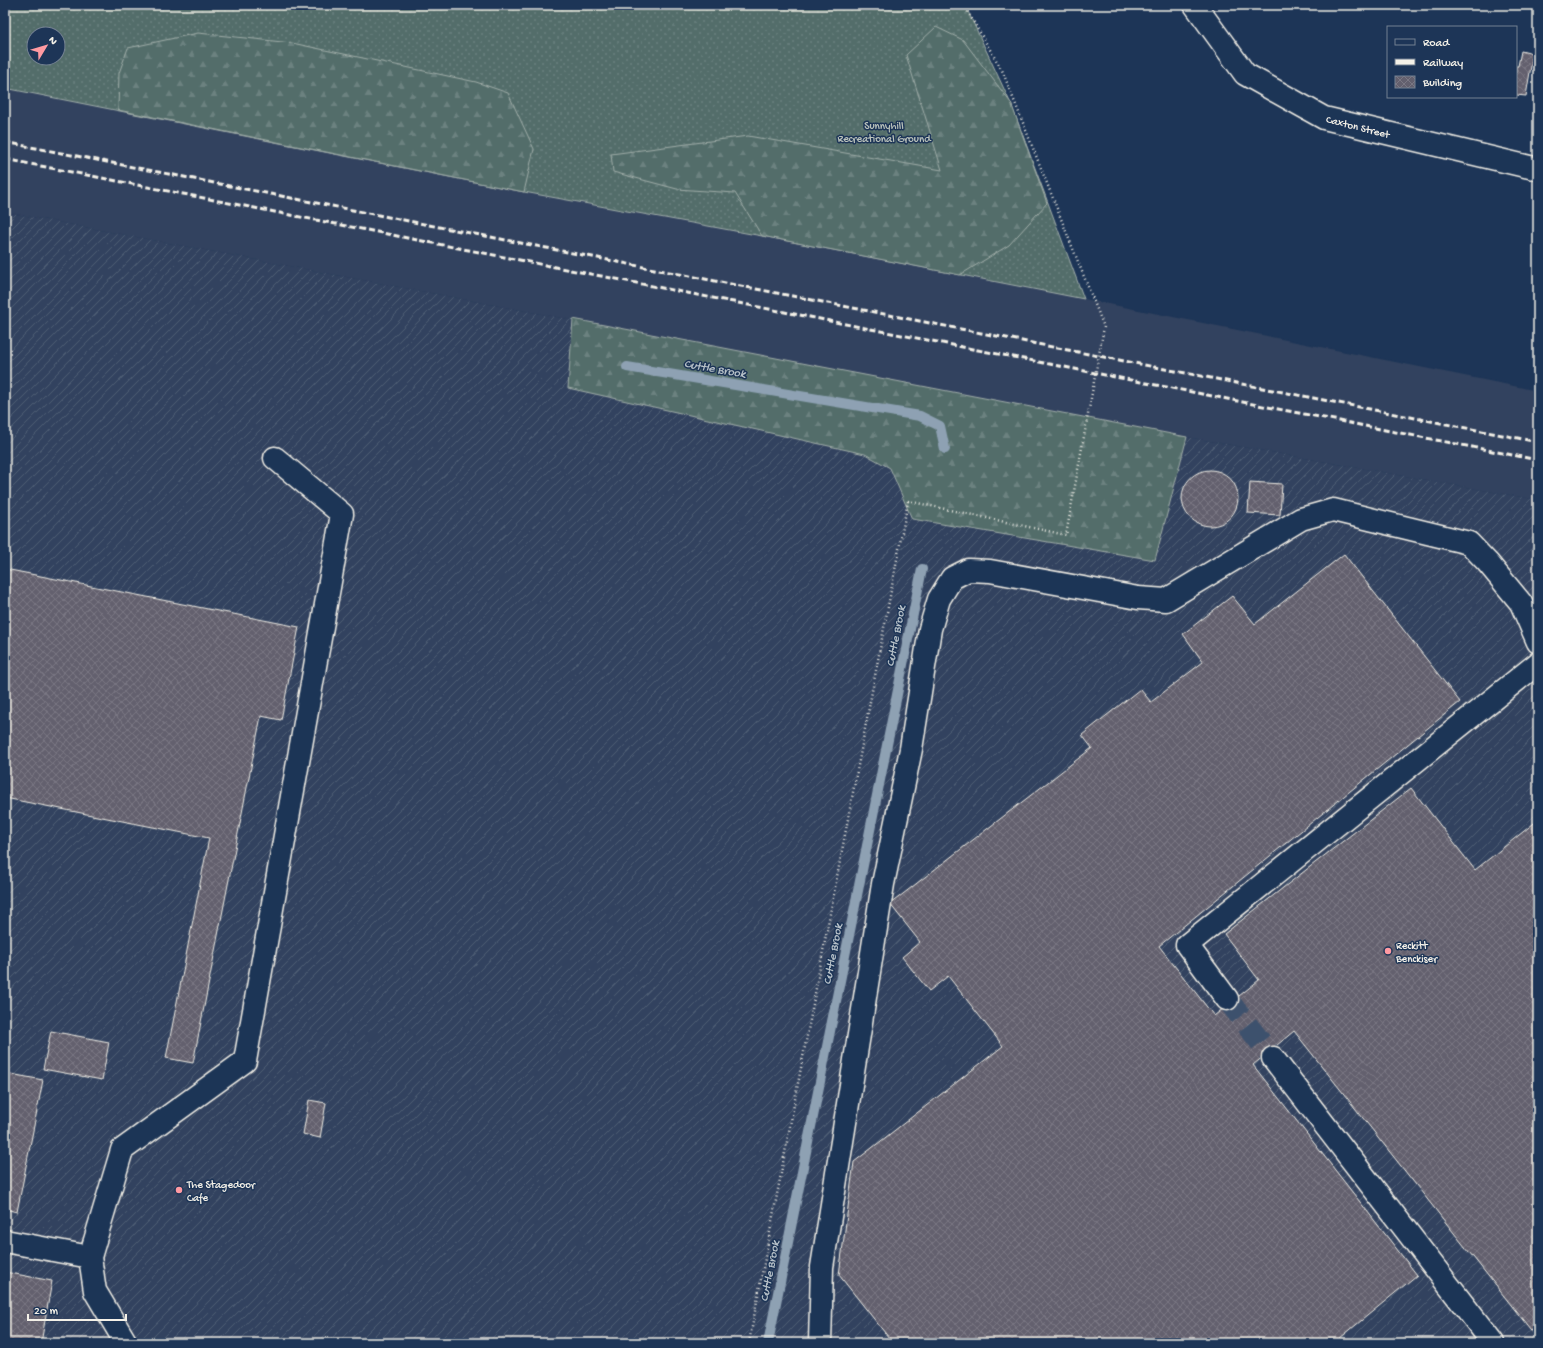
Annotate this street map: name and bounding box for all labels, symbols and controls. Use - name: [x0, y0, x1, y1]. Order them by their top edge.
- north arrow: [26, 26, 66, 66]
- legend: [1387, 26, 1517, 98]
- text: N: [45, 35, 59, 48]
- text: Road: [1423, 37, 1450, 51]
- text: Railway: [1423, 57, 1463, 71]
- text: Building: [1422, 77, 1462, 91]
- street label: Caxton Street: [1324, 114, 1392, 142]
- park label: Sunnyhill Recreational Ground: [837, 121, 932, 146]
- water label: Cuttle Brook: [683, 358, 748, 383]
- water label: Cuttle Brook: [884, 603, 910, 668]
- water label: Cuttle Brook: [821, 921, 847, 986]
- place label: Reckitt Benckiser: [1395, 941, 1438, 966]
- marker: Reckitt Benckiser: [1383, 946, 1393, 956]
- place label: The Stagedoor Cafe: [186, 1180, 256, 1205]
- marker: The Stagedoor Cafe: [174, 1185, 184, 1195]
- water label: Cuttle Brook: [758, 1238, 784, 1303]
- scale bar: [28, 1296, 126, 1322]
- text: 20 m: [34, 1305, 59, 1319]

